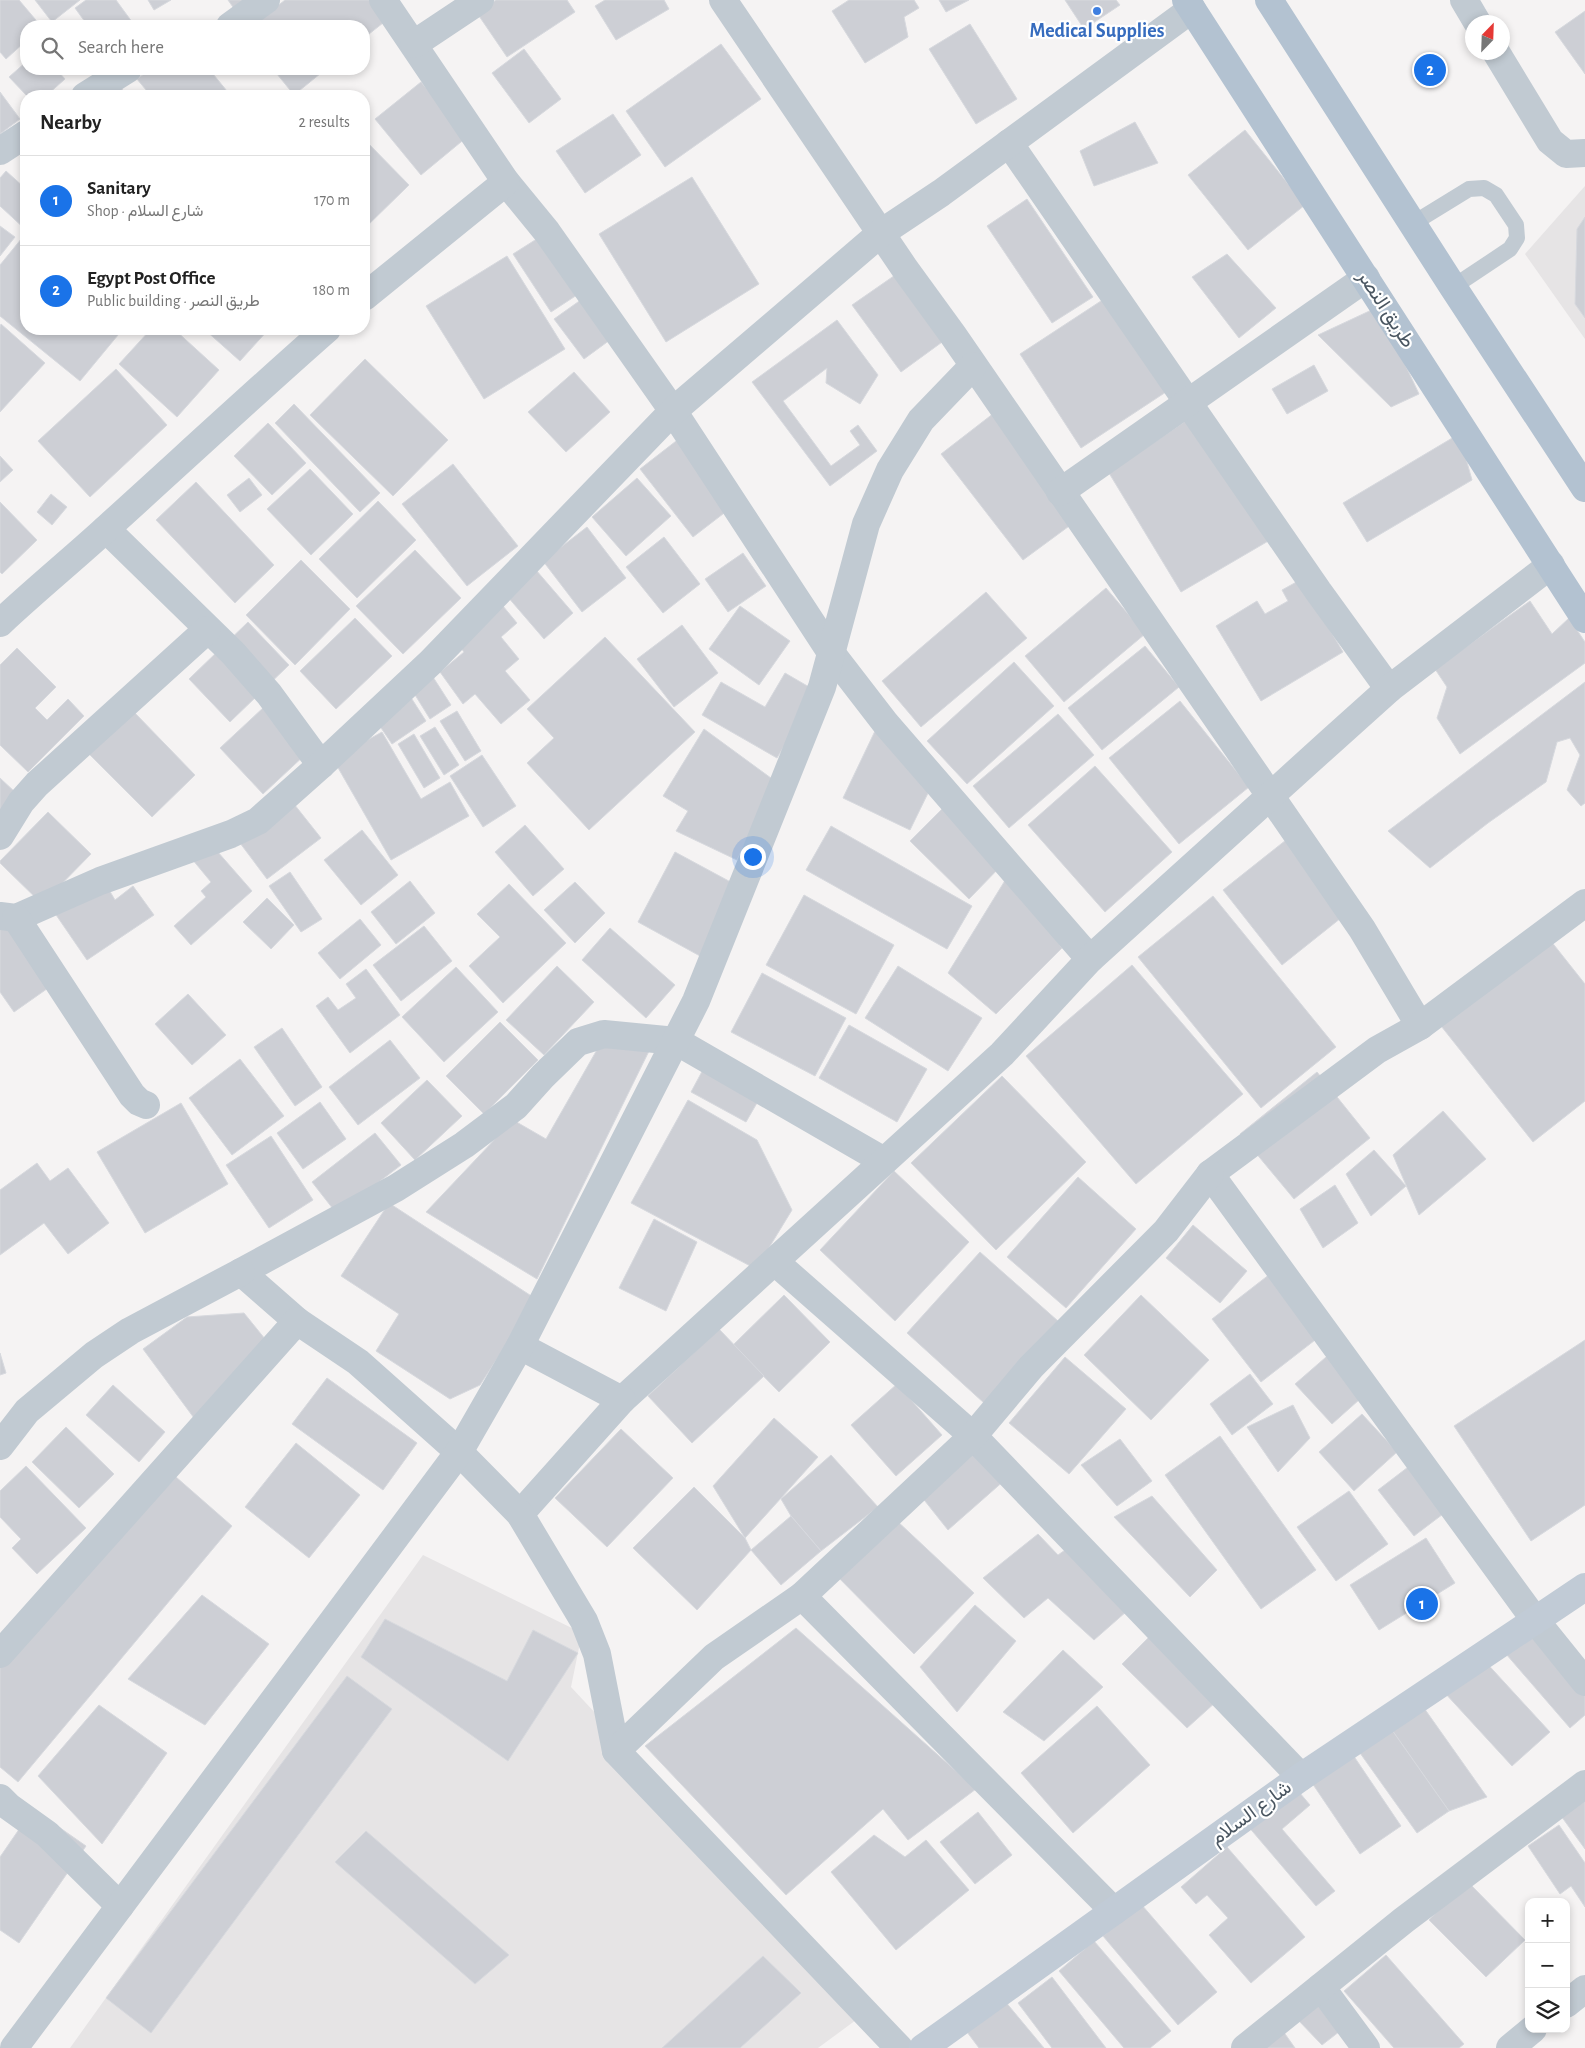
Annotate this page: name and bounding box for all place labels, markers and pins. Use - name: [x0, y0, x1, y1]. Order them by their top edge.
- marker: Medical Supplies: [1091, 5, 1103, 17]
- place label: Medical Supplies: [1030, 21, 1165, 41]
- pin: 2: [1414, 51, 1446, 89]
- pin: 1: [1406, 1585, 1438, 1623]

